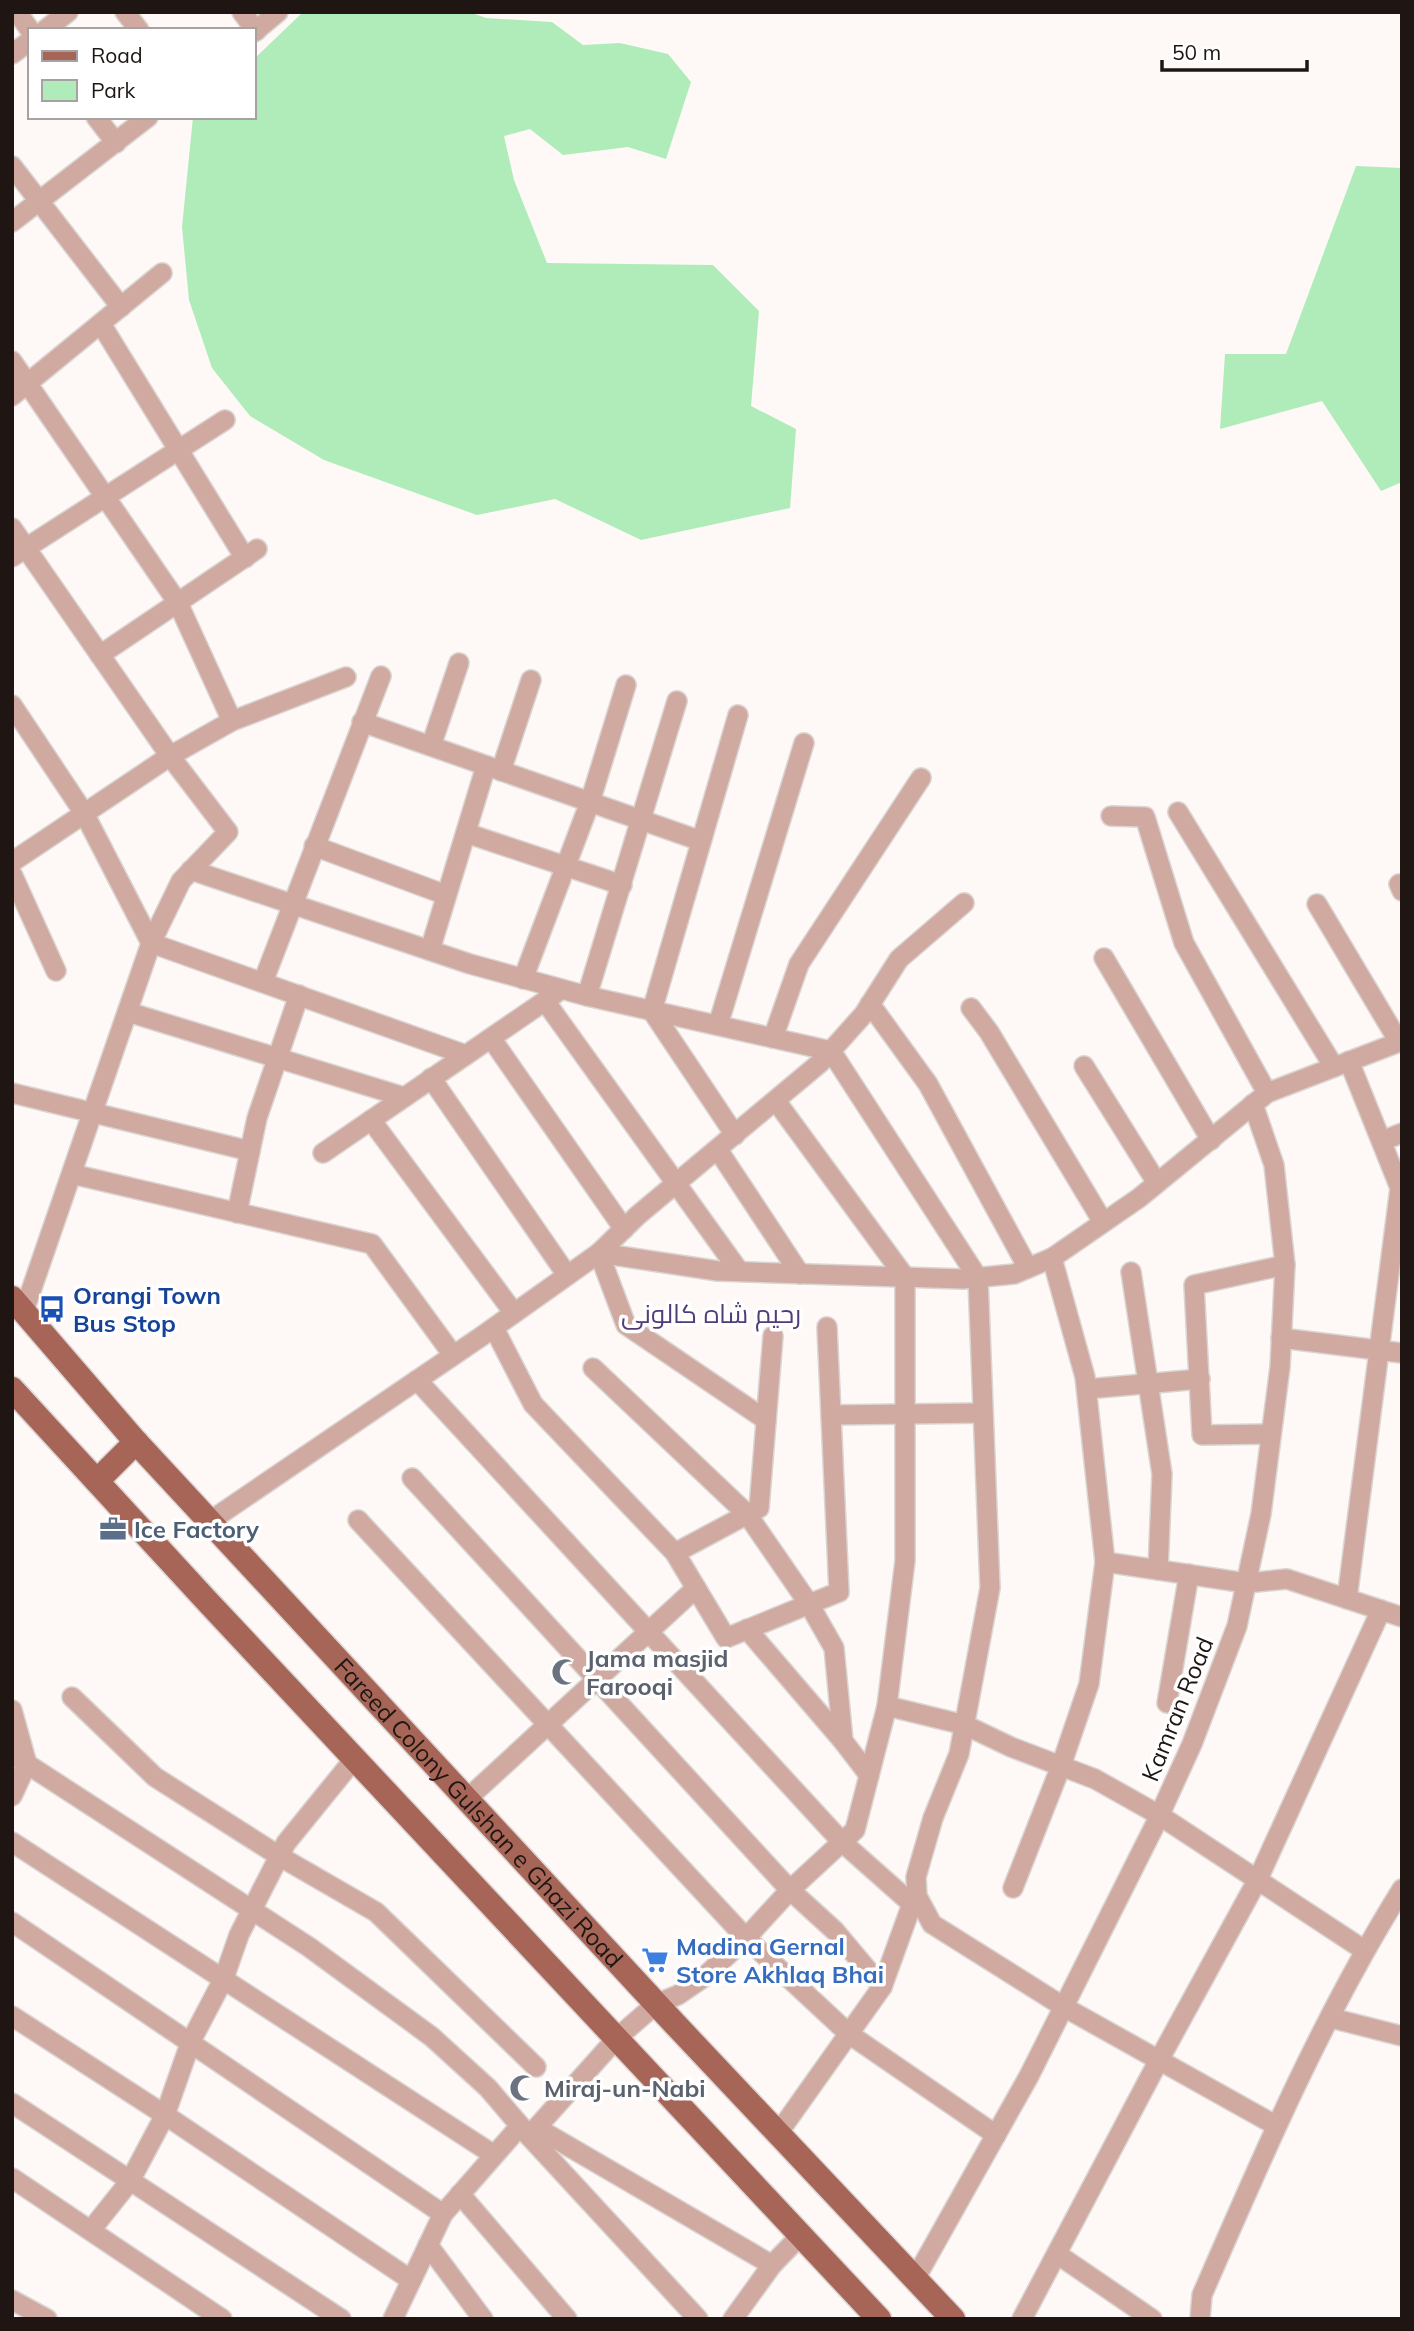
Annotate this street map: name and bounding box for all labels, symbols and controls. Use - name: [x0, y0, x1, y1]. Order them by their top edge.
- legend: [28, 28, 256, 119]
- scale bar: [1162, 28, 1307, 72]
- text: 50 m: [1172, 39, 1221, 65]
- text: Road: [91, 42, 142, 68]
- text: Park: [91, 77, 135, 103]
- place label: Orangi Town Bus Stop: [73, 1280, 221, 1338]
- bus stop icon: Orangi Town Bus Stop: [37, 1294, 67, 1324]
- district label: رحیم شاہ کالونی: [621, 1297, 801, 1332]
- office icon: Ice Factory: [98, 1514, 128, 1544]
- place label: Ice Factory: [134, 1514, 260, 1544]
- street label: Kamran Road: [1134, 1633, 1220, 1785]
- place label: Jama masjid Farooqi: [586, 1643, 729, 1701]
- street label: Fareed Colony Gulshan e Ghazi Road: [328, 1652, 630, 1974]
- mosque icon: Jama masjid Farooqi: [550, 1657, 580, 1687]
- place label: Madina Gernal Store Akhlaq Bhai: [676, 1931, 884, 1989]
- supermarket icon: Madina Gernal Store Akhlaq Bhai: [640, 1945, 670, 1975]
- mosque icon: Miraj-un-Nabi: [508, 2073, 538, 2103]
- place label: Miraj-un-Nabi: [544, 2073, 706, 2103]

